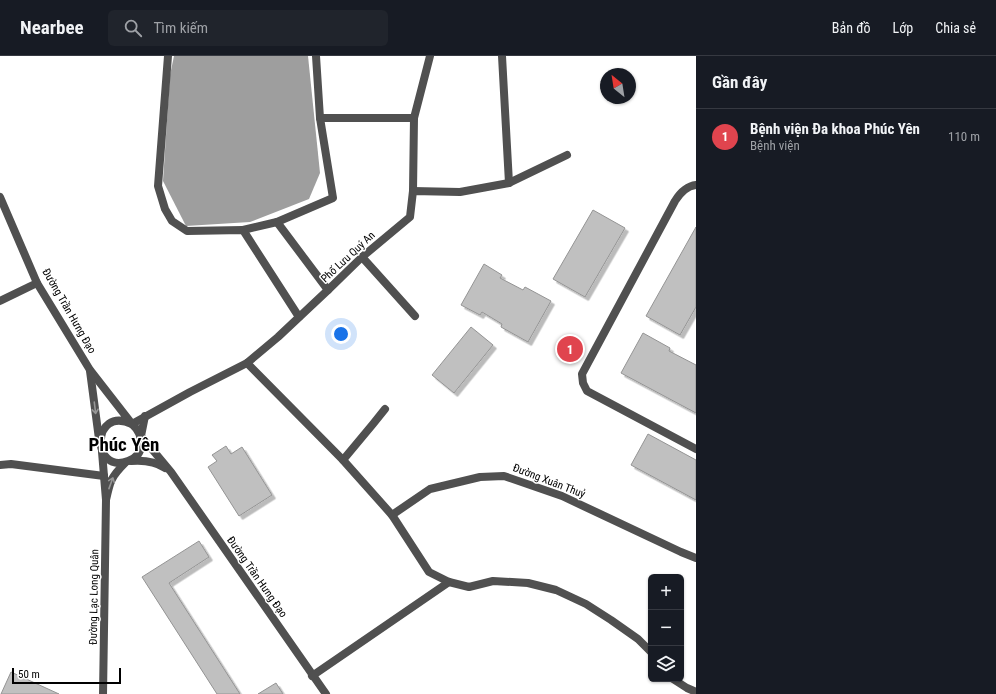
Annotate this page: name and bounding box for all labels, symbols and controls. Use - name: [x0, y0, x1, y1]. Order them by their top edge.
- search box: [108, 10, 388, 46]
- text: Nearbee: [20, 16, 84, 39]
- icon: search: [122, 17, 144, 39]
- text: Tìm kiếm: [154, 19, 208, 37]
- text: Bản đồ: [832, 20, 871, 36]
- text: Lớp: [893, 20, 913, 36]
- text: Chia sẻ: [935, 20, 976, 36]
- north arrow: [600, 68, 636, 104]
- text: Gần đây: [712, 72, 767, 92]
- text: Bệnh viện Đa khoa Phúc Yên: [750, 120, 920, 138]
- text: 1: [722, 129, 728, 144]
- text: 110 m: [948, 129, 980, 144]
- text: Bệnh viện: [750, 138, 800, 153]
- street label: Phố Lưu Quý An: [318, 229, 378, 285]
- street label: Đường Trần Hưng Đạo: [39, 266, 99, 356]
- your location: [331, 324, 351, 344]
- pin: 1: [557, 334, 583, 364]
- one-way arrow: [91, 401, 99, 414]
- district label: Phúc Yên: [89, 433, 159, 456]
- street label: Đường Xuân Thuỷ: [511, 461, 587, 501]
- one-way arrow: [107, 477, 115, 489]
- street label: Đường Trần Hưng Đạo: [224, 534, 290, 620]
- street label: Đường Lạc Long Quân: [87, 549, 101, 645]
- map controls: [648, 574, 684, 682]
- button: +: [648, 574, 684, 610]
- button: −: [648, 610, 684, 646]
- button: layers: [648, 646, 684, 682]
- scale bar: [12, 666, 121, 685]
- text: 50 m: [18, 668, 40, 681]

